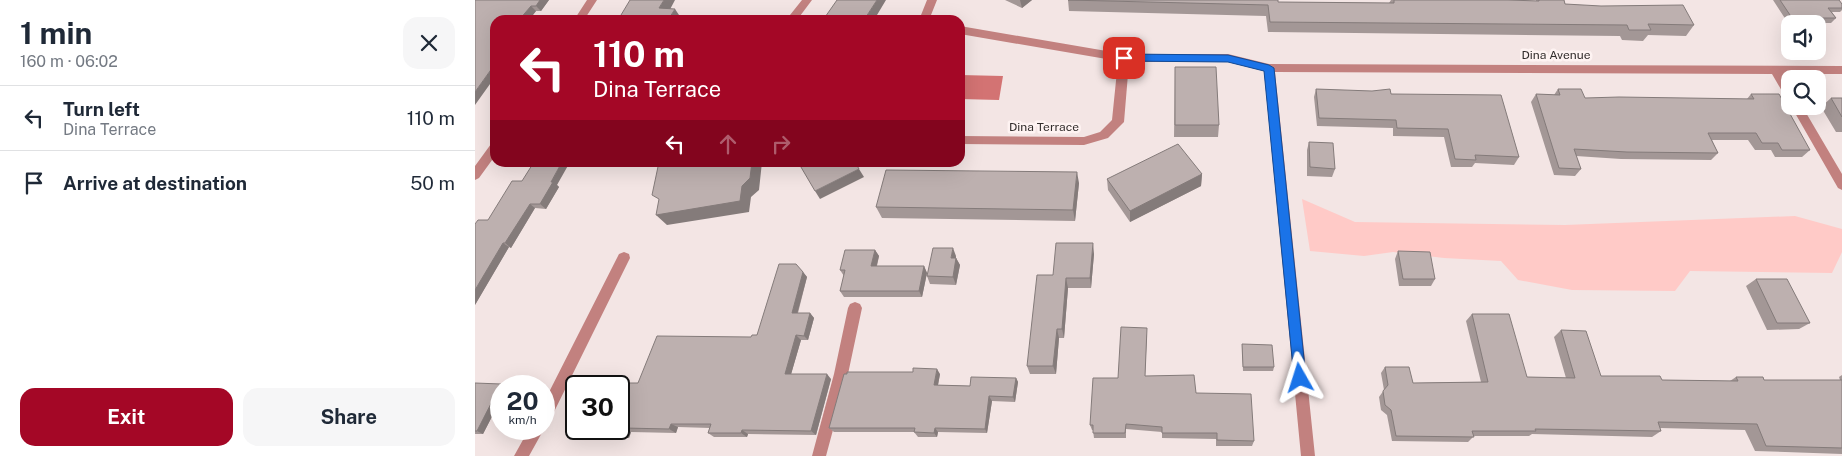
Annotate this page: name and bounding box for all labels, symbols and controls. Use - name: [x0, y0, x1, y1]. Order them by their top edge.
- text: 1 min: [20, 15, 92, 51]
- map controls: [1781, 15, 1826, 115]
- button: sound: [1781, 15, 1826, 60]
- button: close: [403, 17, 455, 69]
- text: 110 m: [593, 34, 685, 75]
- icon: left: [510, 35, 575, 100]
- pin: [1103, 37, 1145, 79]
- icon: arrive: [1110, 44, 1138, 72]
- street label: Dina Avenue: [1521, 48, 1591, 62]
- text: 160 m · 06:02: [20, 52, 118, 71]
- button: search: [1781, 70, 1826, 115]
- text: Dina Terrace: [593, 76, 721, 102]
- text: Turn left: [63, 98, 140, 120]
- icon: left: [20, 104, 48, 132]
- text: 110 m: [407, 107, 455, 129]
- text: Dina Terrace: [63, 120, 156, 139]
- street label: Dina Terrace: [1009, 120, 1079, 134]
- icon: left: [661, 130, 689, 158]
- icon: ahead: [714, 130, 742, 158]
- icon: right: [767, 130, 795, 158]
- icon: arrive: [20, 169, 48, 197]
- text: Arrive at destination: [63, 172, 247, 194]
- text: 50 m: [410, 172, 455, 194]
- position arrow: [1273, 351, 1325, 403]
- speed limit sign: 30: [565, 375, 630, 440]
- text: 20: [507, 386, 539, 416]
- button: Exit: [20, 388, 233, 446]
- button: Share: [243, 388, 455, 446]
- text: km/h: [508, 413, 537, 427]

